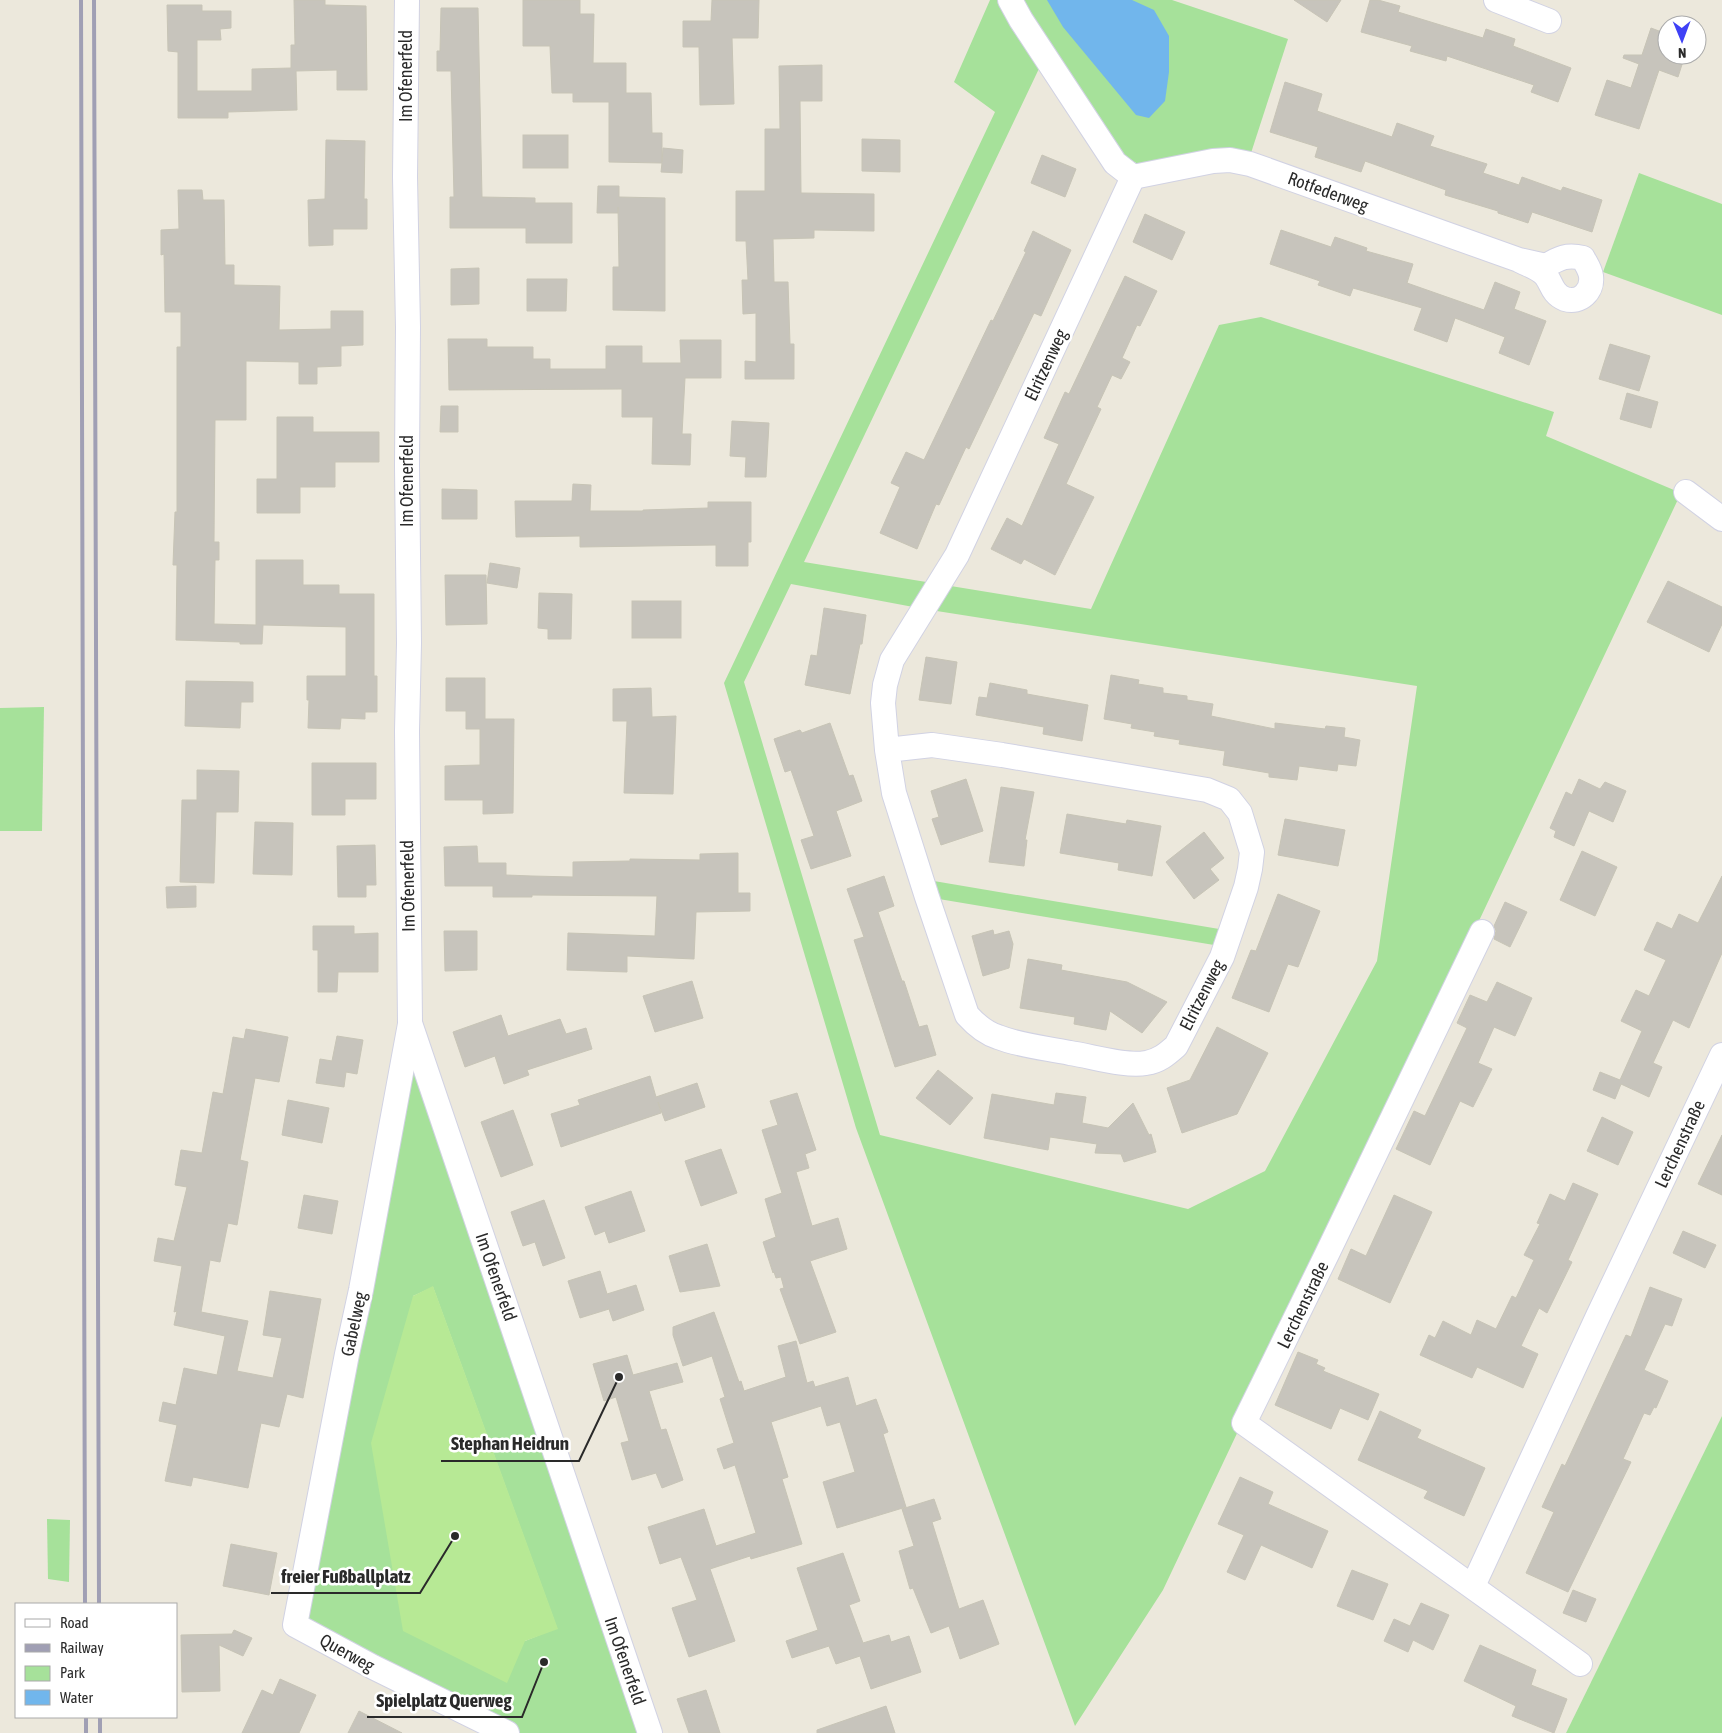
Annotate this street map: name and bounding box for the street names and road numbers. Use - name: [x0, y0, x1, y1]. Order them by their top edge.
- street label: Im Ofenerfeld: [395, 30, 416, 122]
- street label: Rotfederweg: [1285, 167, 1372, 216]
- street label: Elritzenweg: [1020, 325, 1071, 404]
- street label: Im Ofenerfeld: [396, 435, 417, 527]
- street label: Im Ofenerfeld: [396, 840, 419, 932]
- street label: Elritzenweg: [1175, 956, 1228, 1034]
- street label: Lerchenstraße: [1650, 1097, 1709, 1191]
- street label: Im Ofenerfeld: [472, 1230, 521, 1324]
- street label: Lerchenstraße: [1272, 1258, 1333, 1352]
- street label: Gabelweg: [336, 1289, 371, 1358]
- street label: Im Ofenerfeld: [601, 1614, 650, 1708]
- street label: Querweg: [316, 1629, 378, 1676]

